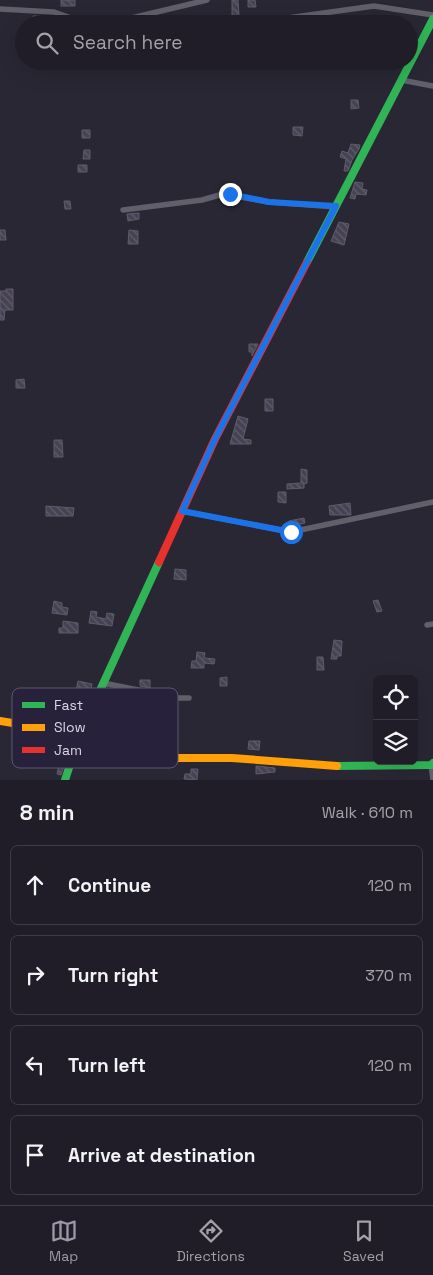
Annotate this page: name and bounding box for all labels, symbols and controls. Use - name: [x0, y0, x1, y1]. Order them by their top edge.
- search box: [15, 15, 418, 70]
- icon: search: [33, 29, 61, 57]
- text: Search here: [73, 30, 183, 55]
- route end: [219, 183, 242, 206]
- route start: [280, 521, 303, 544]
- map controls: [373, 675, 418, 765]
- button: locate: [373, 675, 418, 720]
- legend: [12, 688, 178, 768]
- text: Fast: [54, 696, 83, 714]
- text: Slow: [54, 718, 86, 736]
- button: layers: [373, 720, 418, 765]
- text: Jam: [54, 741, 82, 759]
- text: 8 min: [20, 799, 74, 826]
- text: Walk · 610 m: [322, 802, 413, 823]
- icon: ahead: [21, 871, 49, 899]
- text: Continue: [68, 873, 151, 898]
- text: 120 m: [368, 875, 412, 896]
- icon: right: [21, 961, 49, 989]
- text: Turn right: [68, 963, 158, 988]
- text: 370 m: [365, 965, 412, 986]
- icon: left: [21, 1051, 49, 1079]
- text: Turn left: [68, 1053, 146, 1078]
- text: 120 m: [368, 1055, 412, 1076]
- icon: arrive: [21, 1141, 49, 1169]
- text: Arrive at destination: [68, 1143, 256, 1168]
- tab: Map: [49, 1217, 78, 1265]
- tab: Directions: [176, 1217, 245, 1265]
- tab: Saved: [343, 1217, 384, 1265]

